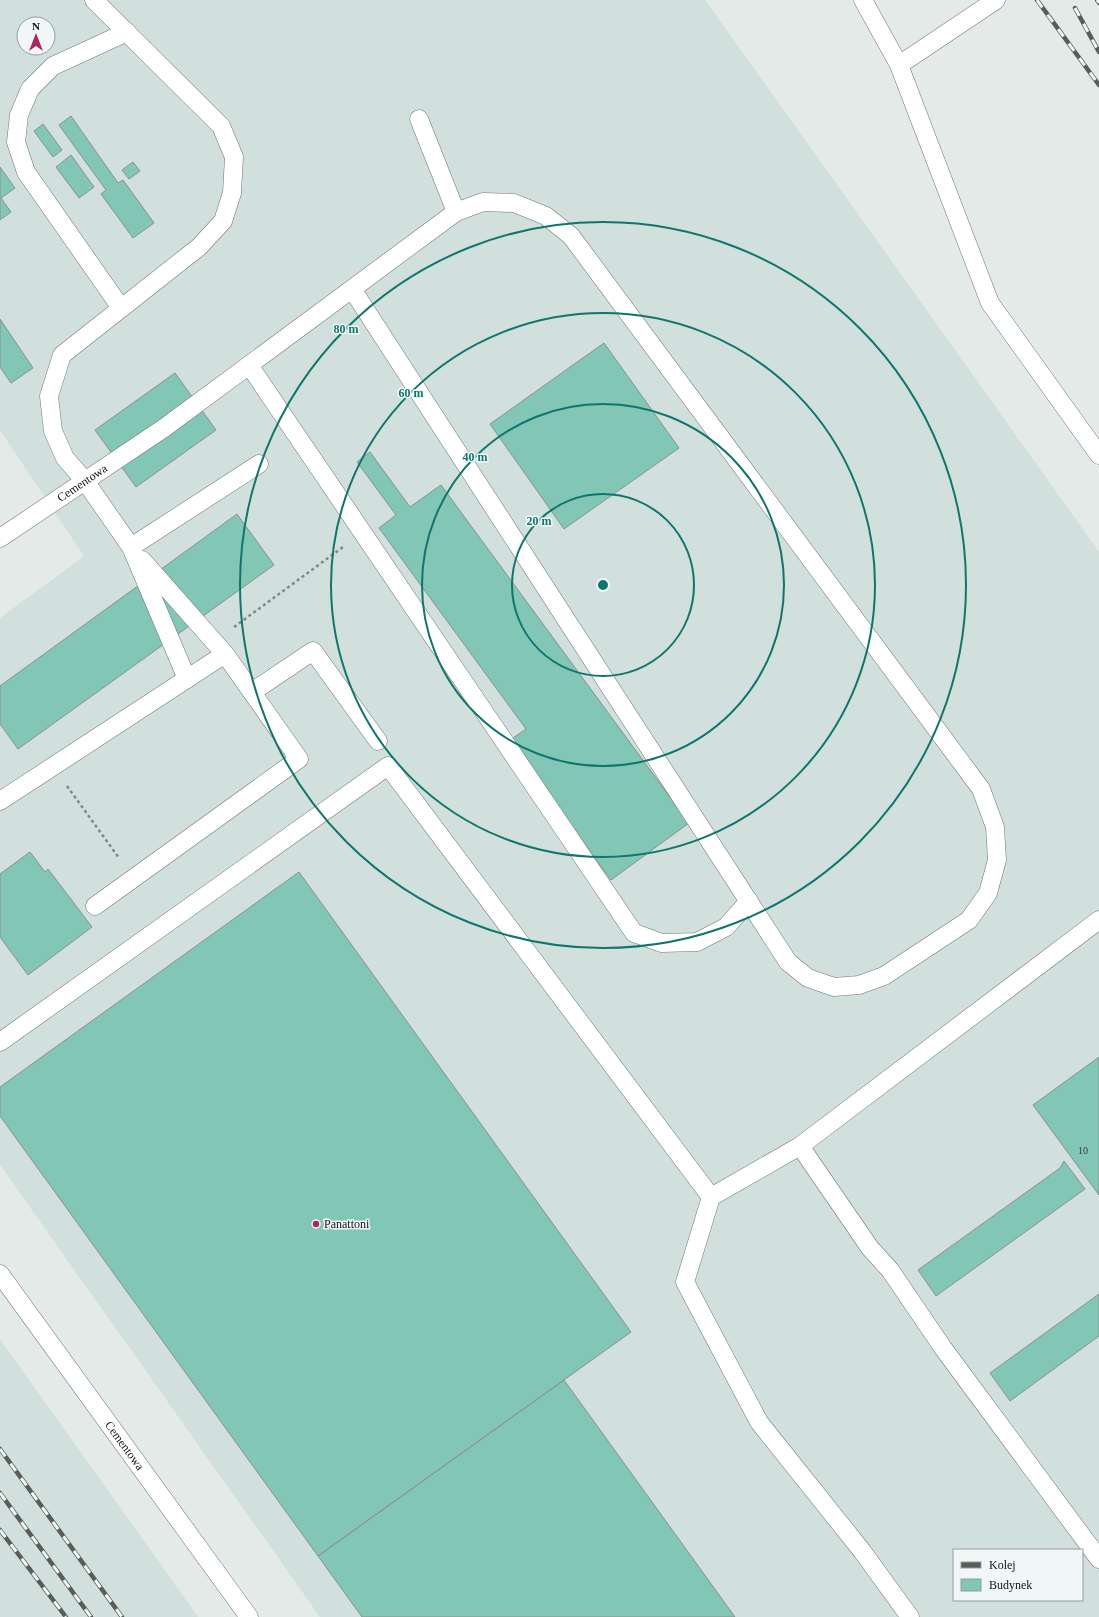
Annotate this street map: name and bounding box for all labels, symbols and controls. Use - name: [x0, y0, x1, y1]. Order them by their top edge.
- north arrow: [16, 16, 56, 56]
- text: N: [32, 20, 40, 32]
- text: 80 m: [334, 322, 359, 336]
- text: 60 m: [399, 386, 424, 400]
- text: 40 m: [463, 450, 488, 464]
- street label: Cementowa: [55, 461, 110, 505]
- text: 20 m: [527, 514, 552, 528]
- centre of rings: [596, 578, 610, 592]
- house number: 10: [1078, 1145, 1088, 1156]
- place label: Panattoni: [324, 1217, 370, 1231]
- marker: Panattoni: [311, 1219, 321, 1229]
- street label: Cementowa: [102, 1418, 147, 1473]
- legend: [953, 1549, 1083, 1601]
- text: Kolej: [989, 1558, 1016, 1572]
- text: Budynek: [989, 1578, 1032, 1592]

